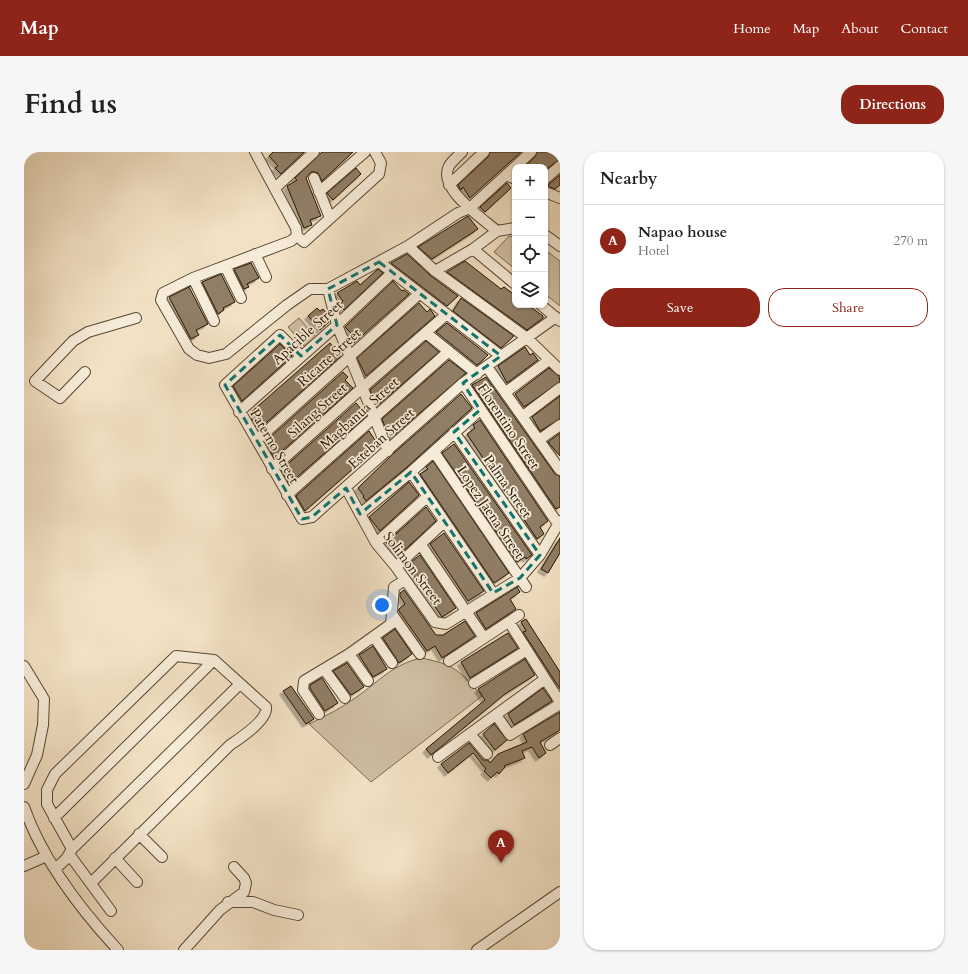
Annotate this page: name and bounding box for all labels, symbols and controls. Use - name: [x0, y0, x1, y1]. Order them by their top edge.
- text: Map: [20, 15, 59, 41]
- text: Home: [733, 19, 771, 38]
- text: Map: [793, 19, 819, 38]
- text: About: [841, 19, 878, 38]
- text: Contact: [900, 19, 948, 38]
- text: Find us: [24, 85, 117, 123]
- button: Directions: [841, 85, 944, 124]
- map controls: [512, 164, 548, 308]
- button: +: [512, 164, 548, 200]
- text: Nearby: [600, 167, 657, 190]
- button: −: [512, 200, 548, 236]
- text: Napao house: [638, 222, 727, 242]
- text: A: [608, 232, 618, 250]
- text: 270 m: [894, 232, 928, 250]
- button: locate: [512, 236, 548, 272]
- text: Hotel: [638, 242, 669, 260]
- button: layers: [512, 272, 548, 308]
- button: Save: [600, 288, 760, 327]
- button: Share: [768, 288, 928, 327]
- street label: Apacible Street: [268, 295, 347, 369]
- street label: Ricarte Street: [293, 323, 366, 391]
- street label: Magbanua Street: [316, 373, 403, 454]
- street label: Silang Street: [284, 378, 352, 442]
- street label: Florentino Street: [473, 380, 545, 473]
- street label: Esteban Street: [344, 403, 419, 473]
- street label: Paterno Street: [246, 405, 304, 488]
- street label: Palma Street: [479, 451, 537, 522]
- street label: Lopez Jaena Street: [452, 462, 529, 563]
- street label: Solimon Street: [379, 528, 447, 609]
- your location: [372, 595, 392, 615]
- pin: A: [488, 830, 514, 863]

